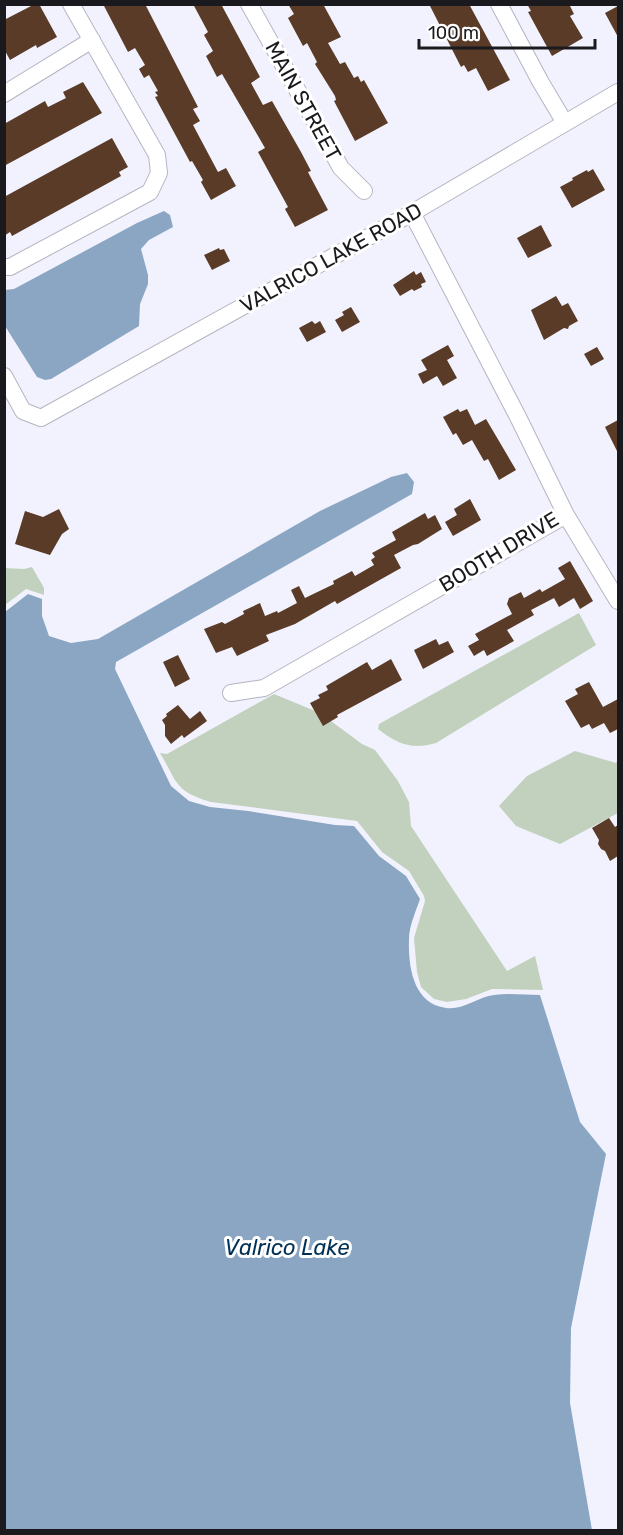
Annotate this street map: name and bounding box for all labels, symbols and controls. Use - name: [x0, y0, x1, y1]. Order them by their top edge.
- scale bar: [419, 12, 594, 50]
- text: 100 m: [428, 22, 479, 44]
- street label: MAIN STREET: [260, 37, 347, 165]
- street label: VALRICO LAKE ROAD: [235, 197, 426, 318]
- street label: BOOTH DRIVE: [434, 506, 563, 597]
- water label: Valrico Lake: [225, 1234, 349, 1261]

